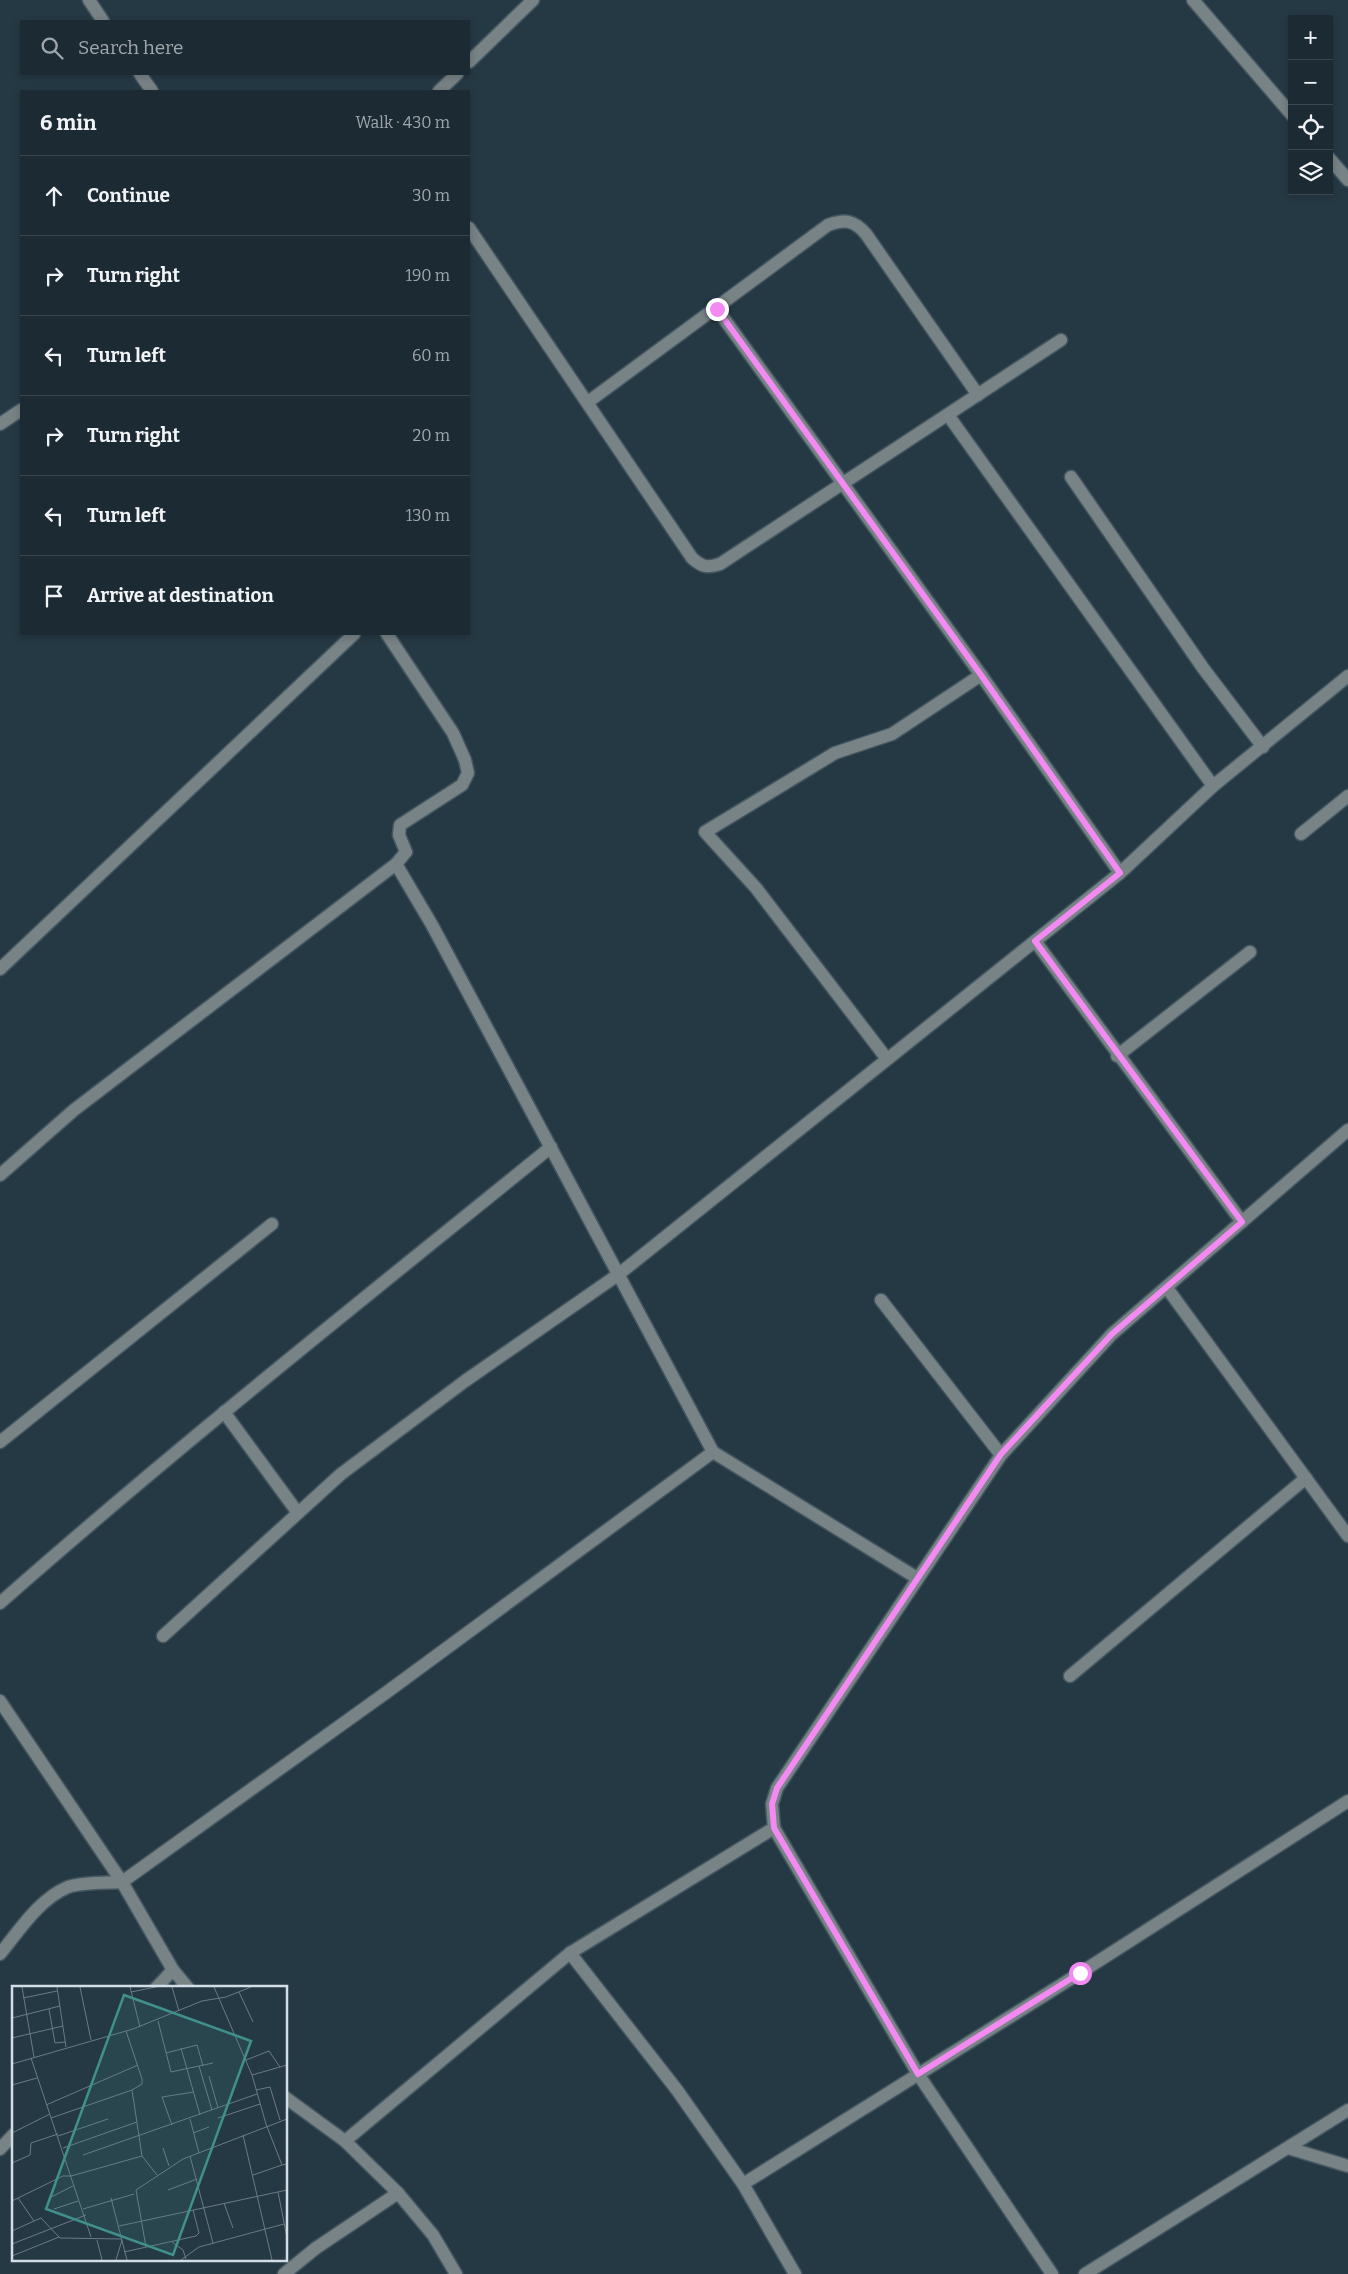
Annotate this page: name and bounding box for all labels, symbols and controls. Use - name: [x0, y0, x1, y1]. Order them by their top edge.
- map controls: [1288, 15, 1333, 195]
- button: +: [1288, 15, 1333, 60]
- search box: [20, 20, 470, 75]
- icon: search: [38, 34, 66, 62]
- text: Search here: [78, 36, 183, 59]
- button: −: [1288, 60, 1333, 105]
- button: locate: [1288, 105, 1333, 150]
- text: 6 min: [40, 110, 96, 136]
- text: Walk · 430 m: [356, 113, 450, 132]
- button: layers: [1288, 150, 1333, 195]
- icon: ahead: [40, 182, 68, 210]
- text: Continue: [87, 184, 170, 207]
- text: 30 m: [412, 186, 450, 205]
- icon: right: [40, 262, 68, 290]
- text: Turn right: [87, 264, 180, 287]
- text: 190 m: [405, 266, 450, 285]
- route end: [706, 298, 729, 321]
- icon: left: [40, 342, 68, 370]
- text: Turn left: [87, 344, 166, 367]
- text: 60 m: [412, 346, 450, 365]
- icon: right: [40, 422, 68, 450]
- text: Turn right: [87, 424, 180, 447]
- text: 20 m: [413, 426, 450, 445]
- icon: left: [40, 502, 68, 530]
- text: Turn left: [87, 504, 166, 527]
- text: 130 m: [406, 506, 450, 525]
- icon: arrive: [40, 582, 68, 610]
- text: Arrive at destination: [87, 584, 274, 607]
- route start: [1069, 1962, 1092, 1985]
- inset map: [12, 1986, 288, 2262]

